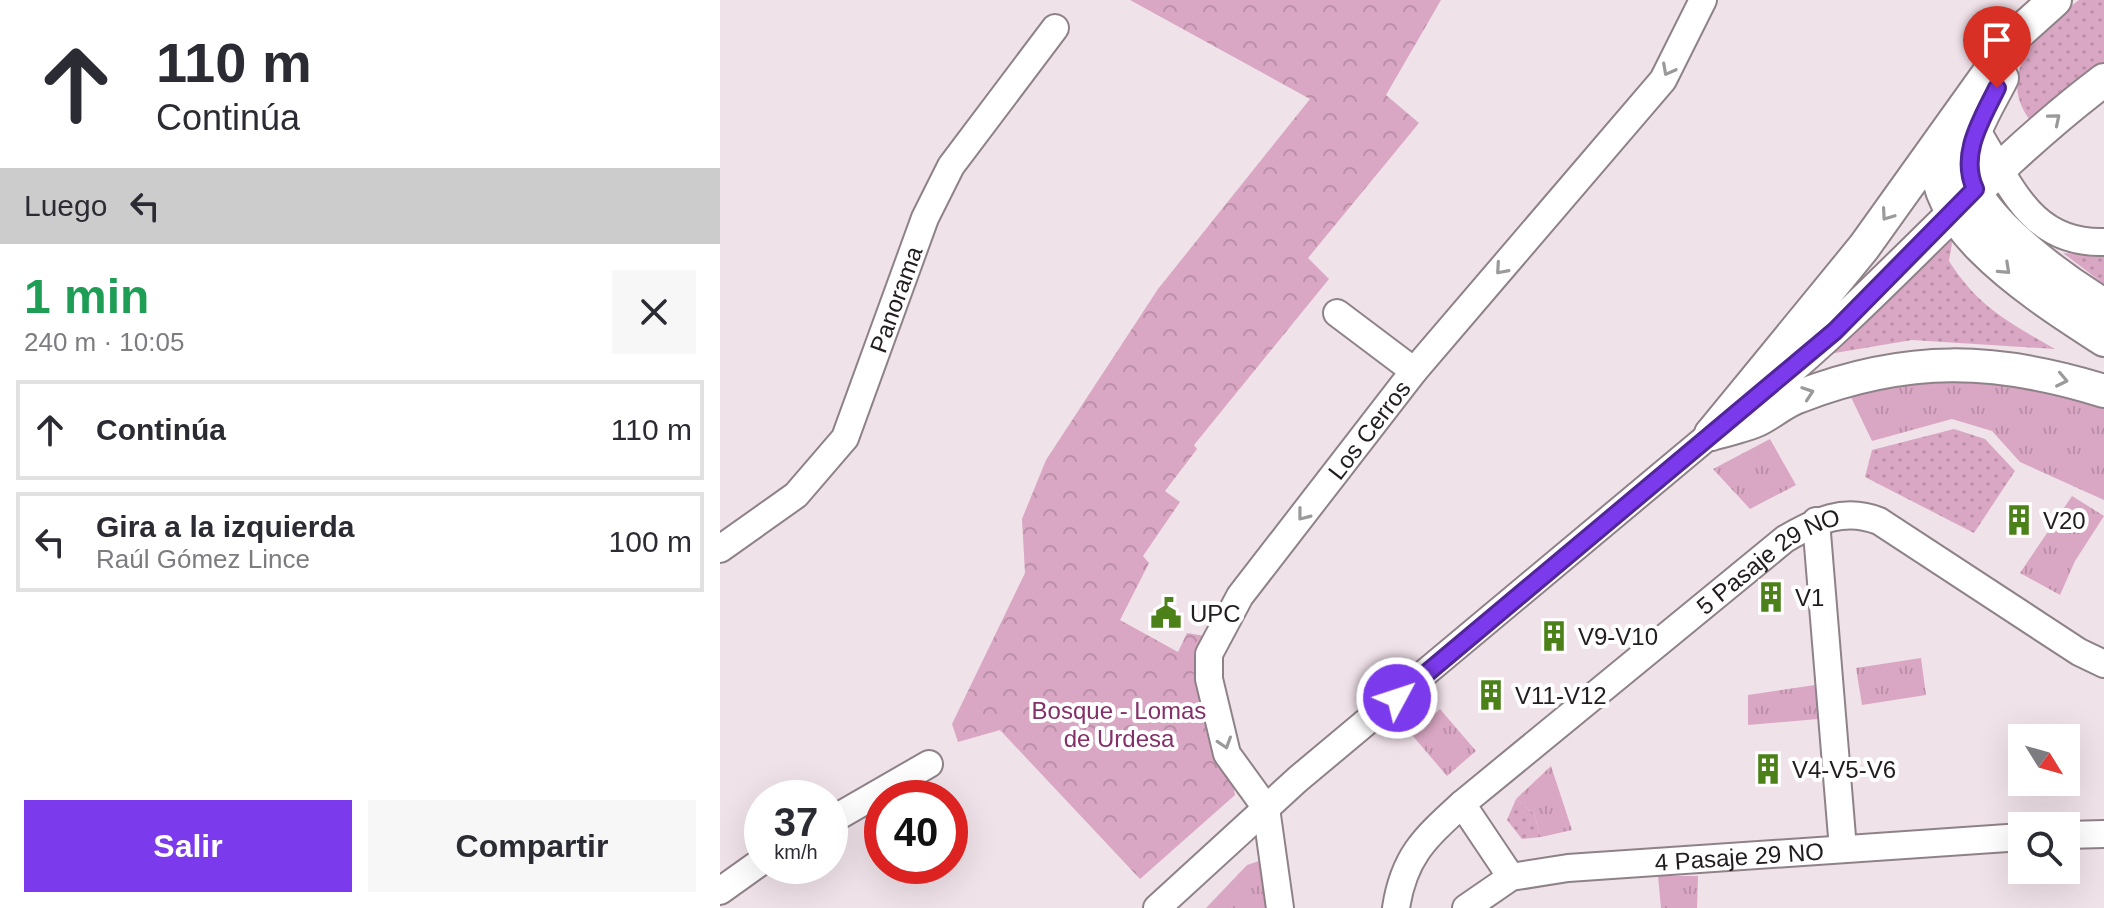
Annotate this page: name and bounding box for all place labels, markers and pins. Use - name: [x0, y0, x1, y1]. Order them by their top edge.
- pin: [1963, 6, 2031, 88]
- building icon: V20: [2002, 503, 2036, 537]
- place label: V20: [2043, 507, 2086, 534]
- building icon: V1: [1754, 580, 1788, 614]
- place label: V1: [1795, 584, 1824, 611]
- public building icon: UPC: [1149, 596, 1183, 630]
- place label: UPC: [1190, 600, 1241, 627]
- building icon: V9-V10: [1537, 619, 1571, 653]
- place label: V9-V10: [1578, 623, 1658, 650]
- building icon: V11-V12: [1474, 678, 1508, 712]
- place label: V11-V12: [1515, 682, 1607, 709]
- building icon: V4-V5-V6: [1751, 752, 1785, 786]
- place label: V4-V5-V6: [1792, 756, 1896, 783]

